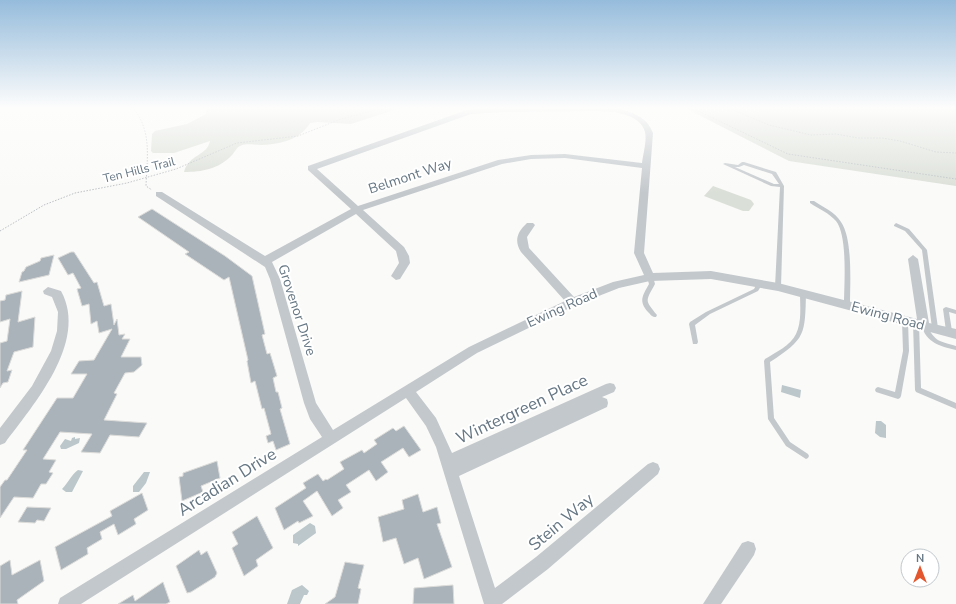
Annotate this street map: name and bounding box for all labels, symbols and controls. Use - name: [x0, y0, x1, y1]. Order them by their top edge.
- street label: Ten Hills Trail: [101, 153, 177, 187]
- street label: Belmont Way: [366, 153, 455, 198]
- street label: Grovenor Drive: [273, 262, 321, 358]
- street label: Ewing Road: [524, 284, 600, 332]
- street label: Ewing Road: [849, 297, 927, 335]
- street label: Wintergreen Place: [452, 368, 592, 450]
- street label: Arcadian Drive: [173, 442, 281, 522]
- street label: Stein Way: [523, 488, 599, 556]
- north arrow: [900, 548, 940, 588]
- text: N: [916, 551, 924, 566]

